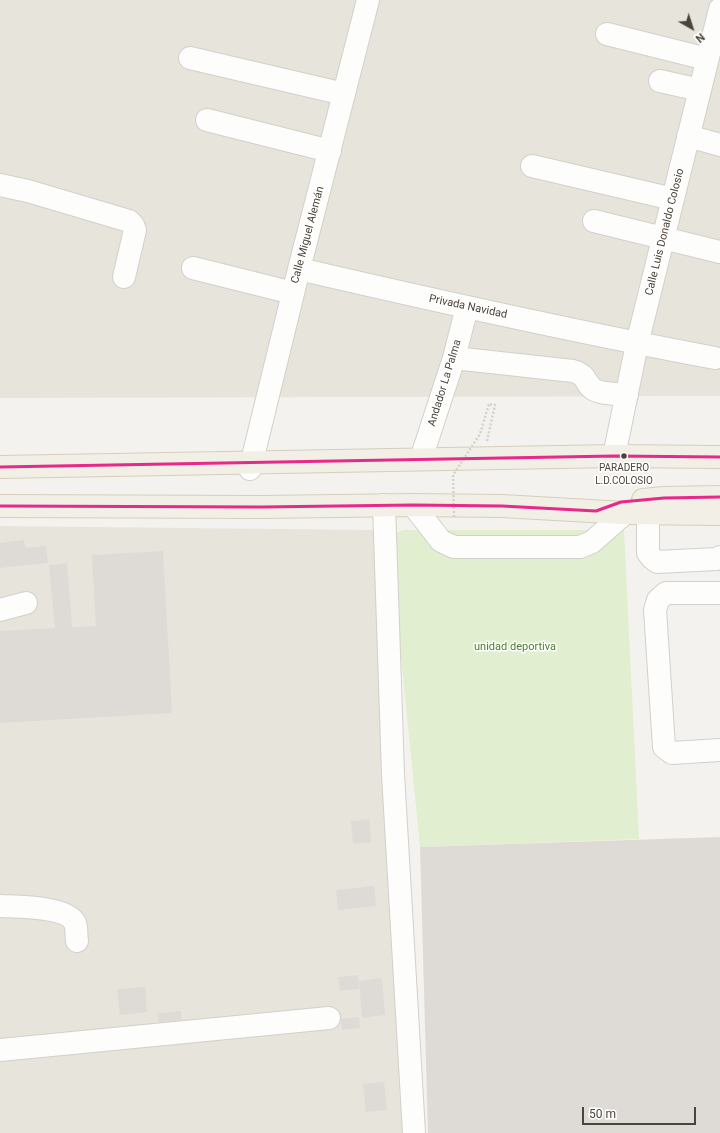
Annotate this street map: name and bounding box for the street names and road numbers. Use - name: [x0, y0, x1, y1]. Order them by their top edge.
- street label: Calle Luis Donaldo Colosio: [643, 167, 687, 297]
- street label: Calle Miguel Alemán: [289, 185, 327, 285]
- street label: Privada Navidad: [428, 292, 508, 322]
- street label: Andador La Palma: [426, 338, 464, 428]

